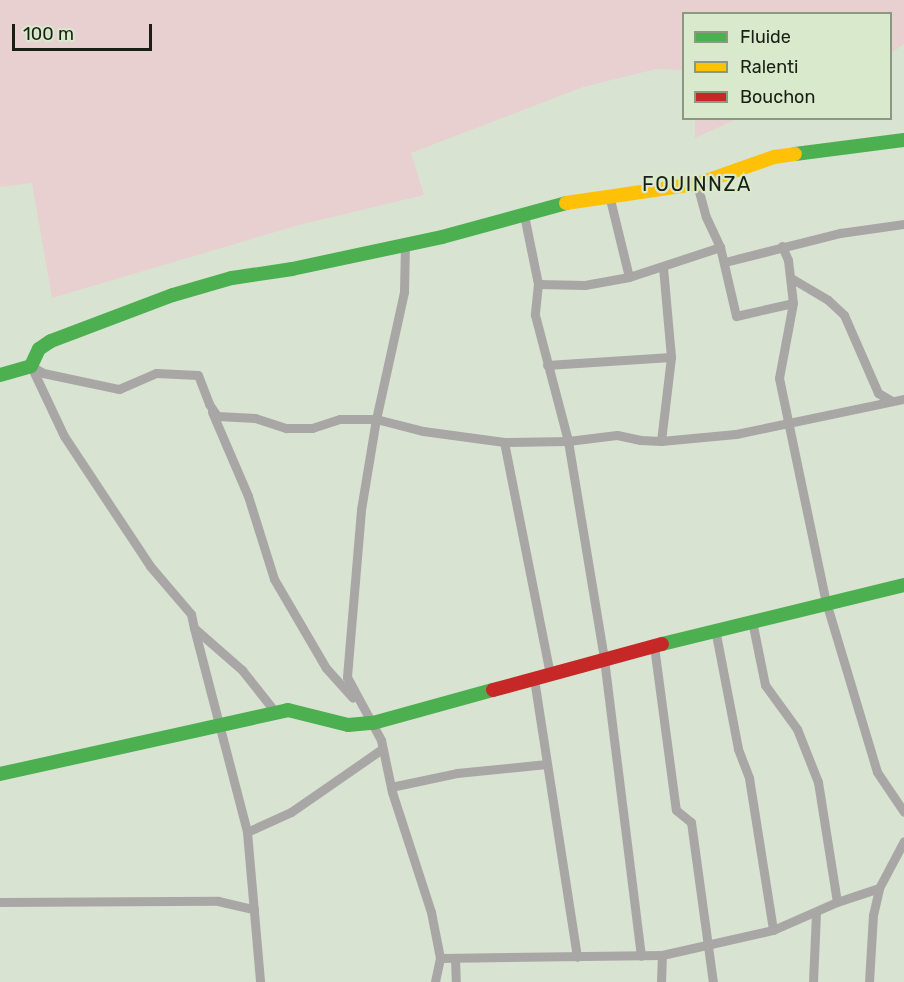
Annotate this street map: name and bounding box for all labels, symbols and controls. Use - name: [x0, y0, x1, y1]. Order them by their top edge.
- scale bar: [15, 12, 154, 50]
- legend: [682, 12, 892, 120]
- text: 100 m: [23, 23, 74, 45]
- text: Fluide: [740, 26, 791, 48]
- text: Ralenti: [740, 56, 798, 78]
- text: Bouchon: [740, 86, 815, 108]
- district label: FOUINNZA: [642, 172, 752, 196]

